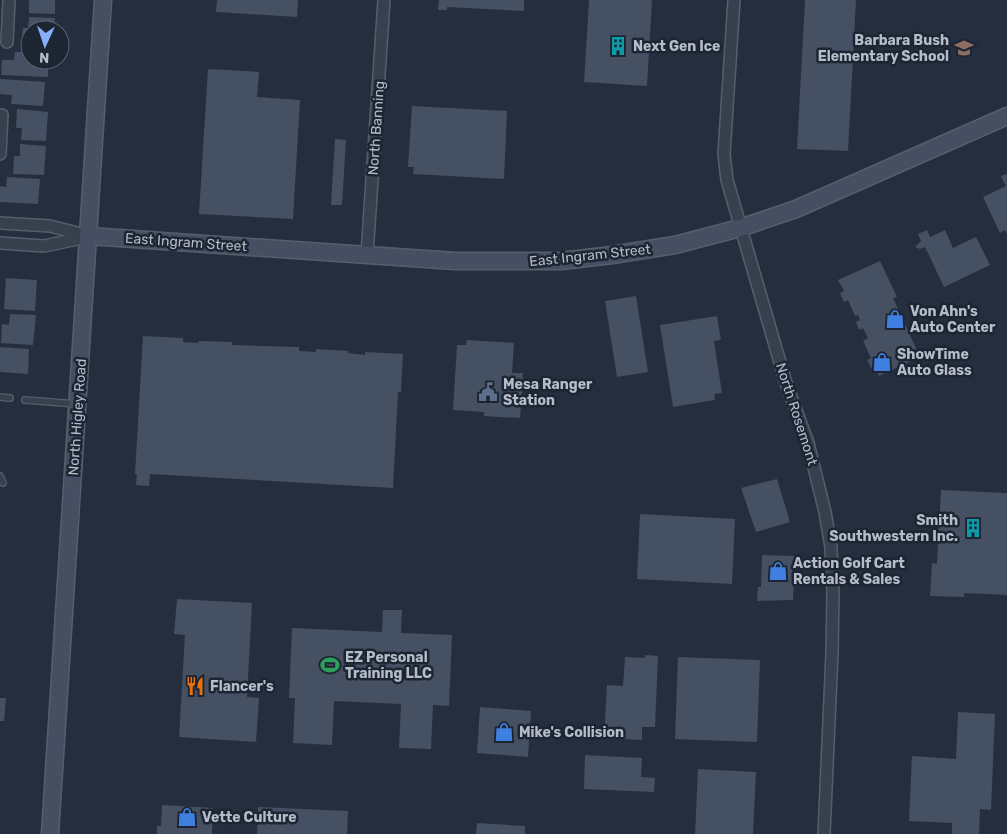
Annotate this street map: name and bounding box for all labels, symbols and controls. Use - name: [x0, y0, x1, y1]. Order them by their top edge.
- north arrow: [20, 20, 70, 70]
- place label: Barbara Bush Elementary School: [818, 32, 949, 65]
- building icon: Next Gen Ice: [607, 35, 629, 57]
- school or university icon: Barbara Bush Elementary School: [953, 37, 975, 59]
- place label: Next Gen Ice: [633, 38, 720, 55]
- text: N: [39, 49, 50, 66]
- street label: North Banning: [365, 80, 388, 176]
- street label: East Ingram Street: [124, 230, 248, 255]
- street label: East Ingram Street: [528, 241, 652, 270]
- place label: Von Ahn's Auto Center: [910, 303, 996, 336]
- shop icon: Von Ahn's Auto Center: [884, 308, 906, 330]
- place label: ShowTime Auto Glass: [897, 346, 972, 379]
- shop icon: ShowTime Auto Glass: [871, 351, 893, 373]
- street label: North Higley Road: [65, 358, 90, 476]
- street label: North Rosemont: [772, 361, 821, 468]
- place label: Mesa Ranger Station: [503, 376, 593, 409]
- public building icon: Mesa Ranger Station: [477, 381, 499, 403]
- place label: Smith Southwestern Inc.: [829, 512, 958, 545]
- building icon: Smith Southwestern Inc.: [962, 517, 984, 539]
- place label: Action Golf Cart Rentals & Sales: [793, 555, 905, 588]
- shop icon: Action Golf Cart Rentals & Sales: [767, 560, 789, 582]
- place label: EZ Personal Training LLC: [345, 649, 432, 682]
- sports icon: EZ Personal Training LLC: [319, 654, 341, 676]
- restaurant icon: Flancer's: [184, 675, 206, 697]
- place label: Flancer's: [210, 678, 274, 695]
- shop icon: Mike's Collision: [493, 721, 515, 743]
- place label: Mike's Collision: [519, 724, 624, 741]
- shop icon: Vette Culture: [176, 806, 198, 828]
- place label: Vette Culture: [202, 809, 297, 826]

